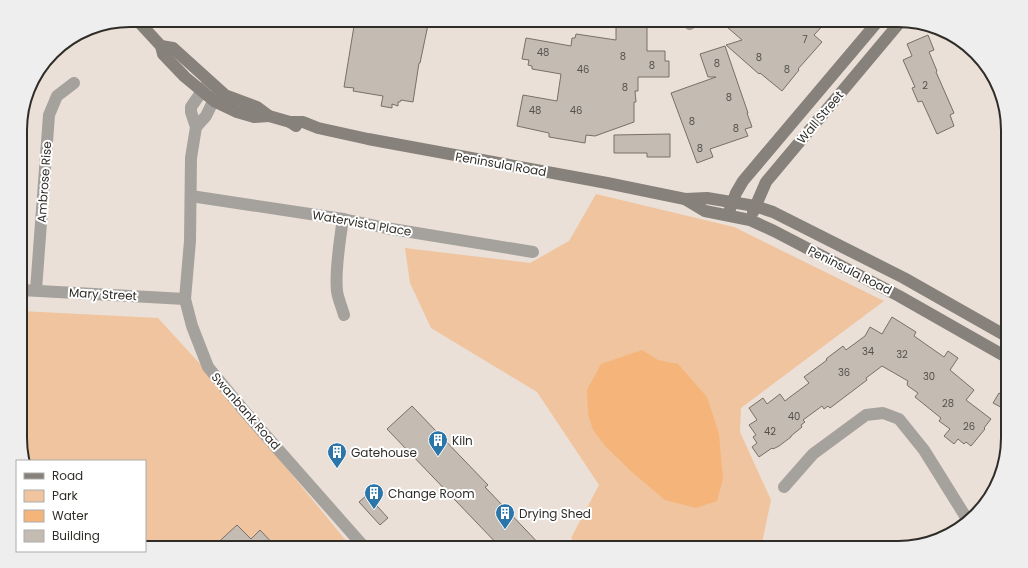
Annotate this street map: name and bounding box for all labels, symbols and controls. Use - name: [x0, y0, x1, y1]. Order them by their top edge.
- house number: 7: [802, 32, 808, 47]
- house number: 48: [537, 45, 549, 60]
- house number: 8: [620, 49, 626, 64]
- house number: 8: [756, 50, 762, 65]
- house number: 8: [714, 56, 720, 71]
- house number: 8: [649, 58, 655, 73]
- house number: 46: [577, 62, 589, 77]
- house number: 8: [784, 62, 790, 77]
- house number: 2: [922, 78, 928, 93]
- house number: 8: [622, 80, 628, 95]
- street label: Wall Street: [793, 87, 847, 147]
- house number: 8: [726, 90, 732, 105]
- house number: 48: [529, 103, 541, 118]
- house number: 46: [570, 103, 582, 118]
- house number: 8: [689, 114, 695, 129]
- house number: 8: [733, 121, 739, 136]
- street label: Ambrose Rise: [33, 141, 55, 223]
- house number: 8: [697, 141, 703, 156]
- street label: Peninsula Road: [454, 148, 548, 180]
- street label: Watervista Place: [311, 206, 413, 240]
- street label: Peninsula Road: [805, 242, 895, 298]
- street label: Mary Street: [69, 284, 137, 304]
- house number: 34: [862, 344, 874, 359]
- house number: 32: [896, 347, 908, 362]
- house number: 36: [838, 365, 850, 380]
- street label: Swanbank Road: [208, 369, 284, 453]
- house number: 30: [923, 369, 935, 384]
- house number: 28: [942, 396, 954, 411]
- house number: 40: [788, 409, 800, 424]
- house number: 26: [963, 419, 975, 434]
- house number: 42: [764, 424, 776, 439]
- building icon: Kiln: [427, 429, 449, 457]
- place label: Kiln: [452, 432, 473, 449]
- building icon: Gatehouse: [326, 441, 348, 469]
- place label: Gatehouse: [351, 444, 417, 461]
- legend: [16, 460, 146, 552]
- text: Road: [52, 467, 83, 484]
- building icon: Change Room: [363, 482, 385, 510]
- place label: Change Room: [388, 485, 475, 502]
- text: Park: [52, 487, 79, 504]
- building icon: Drying Shed: [494, 502, 516, 530]
- place label: Drying Shed: [519, 505, 591, 522]
- text: Water: [52, 507, 89, 524]
- text: Building: [52, 527, 100, 544]

